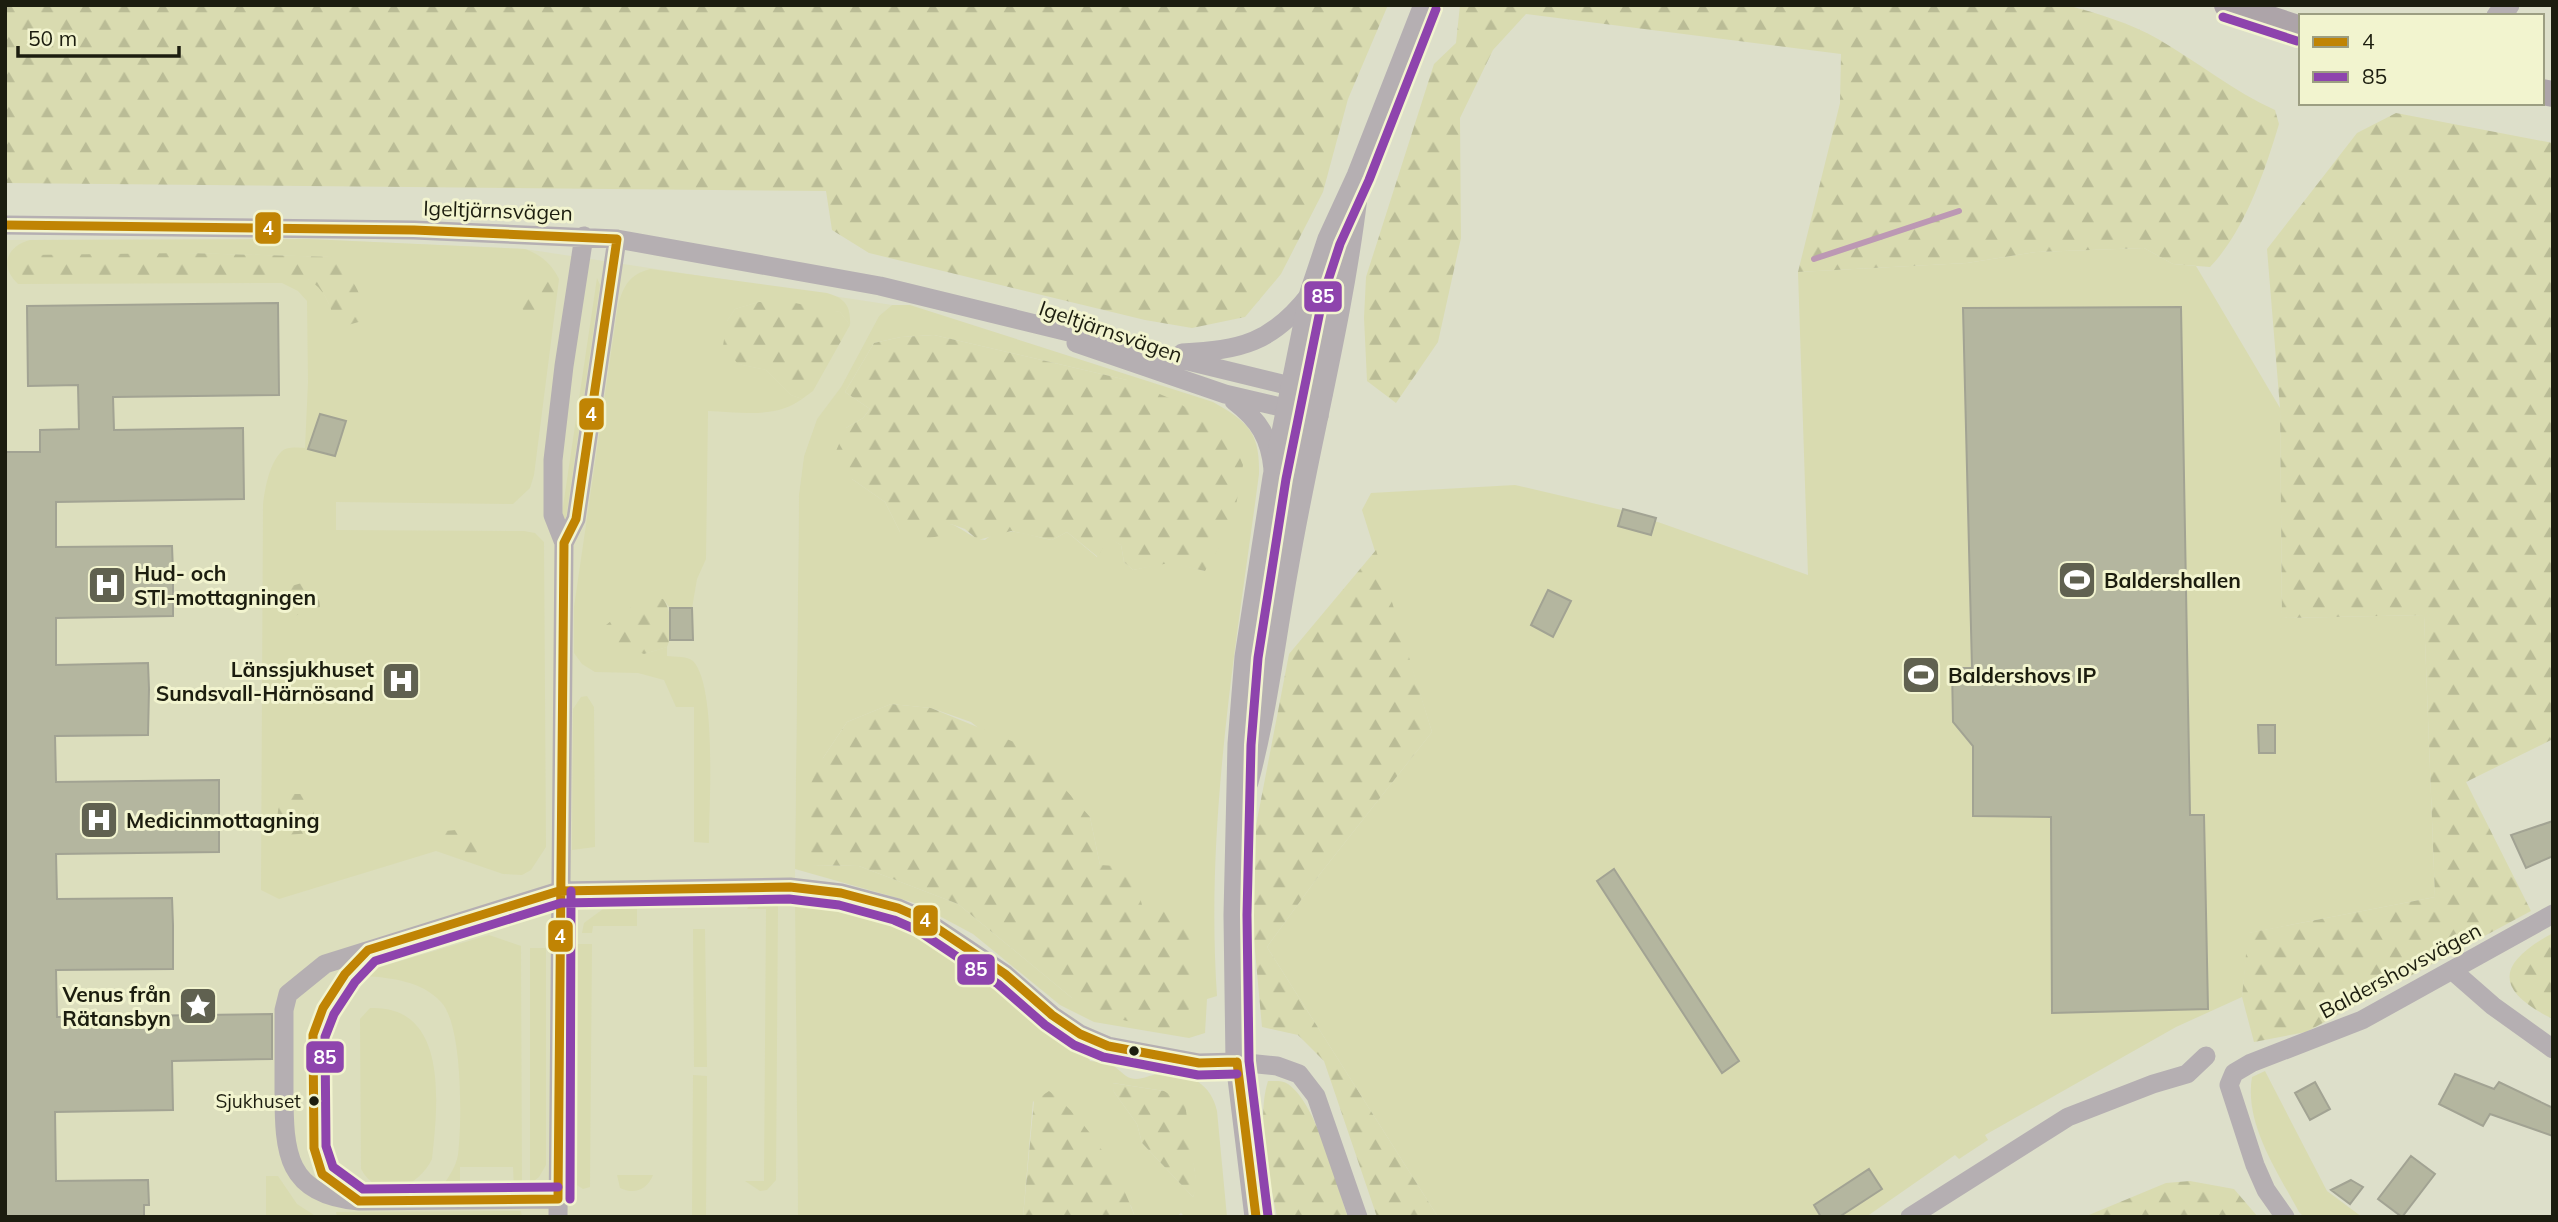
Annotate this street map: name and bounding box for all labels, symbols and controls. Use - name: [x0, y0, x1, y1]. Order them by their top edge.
- scale bar: [18, 14, 178, 58]
- legend: [2299, 14, 2544, 105]
- text: 50 m: [28, 25, 77, 51]
- text: 4: [2362, 28, 2375, 54]
- text: 85: [2362, 63, 2387, 89]
- street label: Igeltjärnsvägen: [423, 194, 573, 226]
- line badge: 4: [254, 211, 282, 245]
- text: 4: [262, 216, 274, 240]
- line badge: 85: [1303, 280, 1343, 313]
- text: 85: [1312, 284, 1334, 308]
- street label: Igeltjärnsvägen: [1036, 294, 1186, 368]
- line badge: 4: [578, 397, 605, 431]
- text: 4: [585, 402, 597, 426]
- sports icon: Baldershallen: [2056, 559, 2098, 601]
- place label: Hud- och STI-mottagningen: [134, 560, 316, 610]
- hospital icon: Hud- och STI-mottagningen: [86, 564, 128, 606]
- place label: Baldershallen: [2104, 567, 2241, 593]
- sports icon: Baldershovs IP: [1900, 654, 1942, 696]
- place label: Länssjukhuset Sundsvall-Härnösand: [156, 656, 374, 706]
- hospital icon: Länssjukhuset Sundsvall-Härnösand: [380, 660, 422, 702]
- place label: Baldershovs IP: [1948, 662, 2097, 688]
- hospital icon: Medicinmottagning: [78, 799, 120, 841]
- place label: Medicinmottagning: [126, 807, 320, 833]
- line badge: 4: [912, 904, 939, 937]
- text: 4: [919, 908, 931, 932]
- street label: Baldershovsvägen: [2315, 916, 2485, 1024]
- line badge: 4: [547, 919, 574, 953]
- text: 4: [554, 924, 566, 948]
- line badge: 85: [956, 953, 996, 986]
- text: 85: [965, 957, 987, 981]
- place label: Venus från Rätansbyn: [62, 981, 171, 1031]
- place icon: Venus från Rätansbyn: [177, 985, 219, 1027]
- line badge: 85: [305, 1040, 345, 1074]
- unlabelled marker: [1127, 1044, 1141, 1058]
- text: 85: [314, 1045, 336, 1069]
- place label: Sjukhuset: [215, 1089, 301, 1113]
- marker: Sjukhuset: [307, 1094, 321, 1108]

